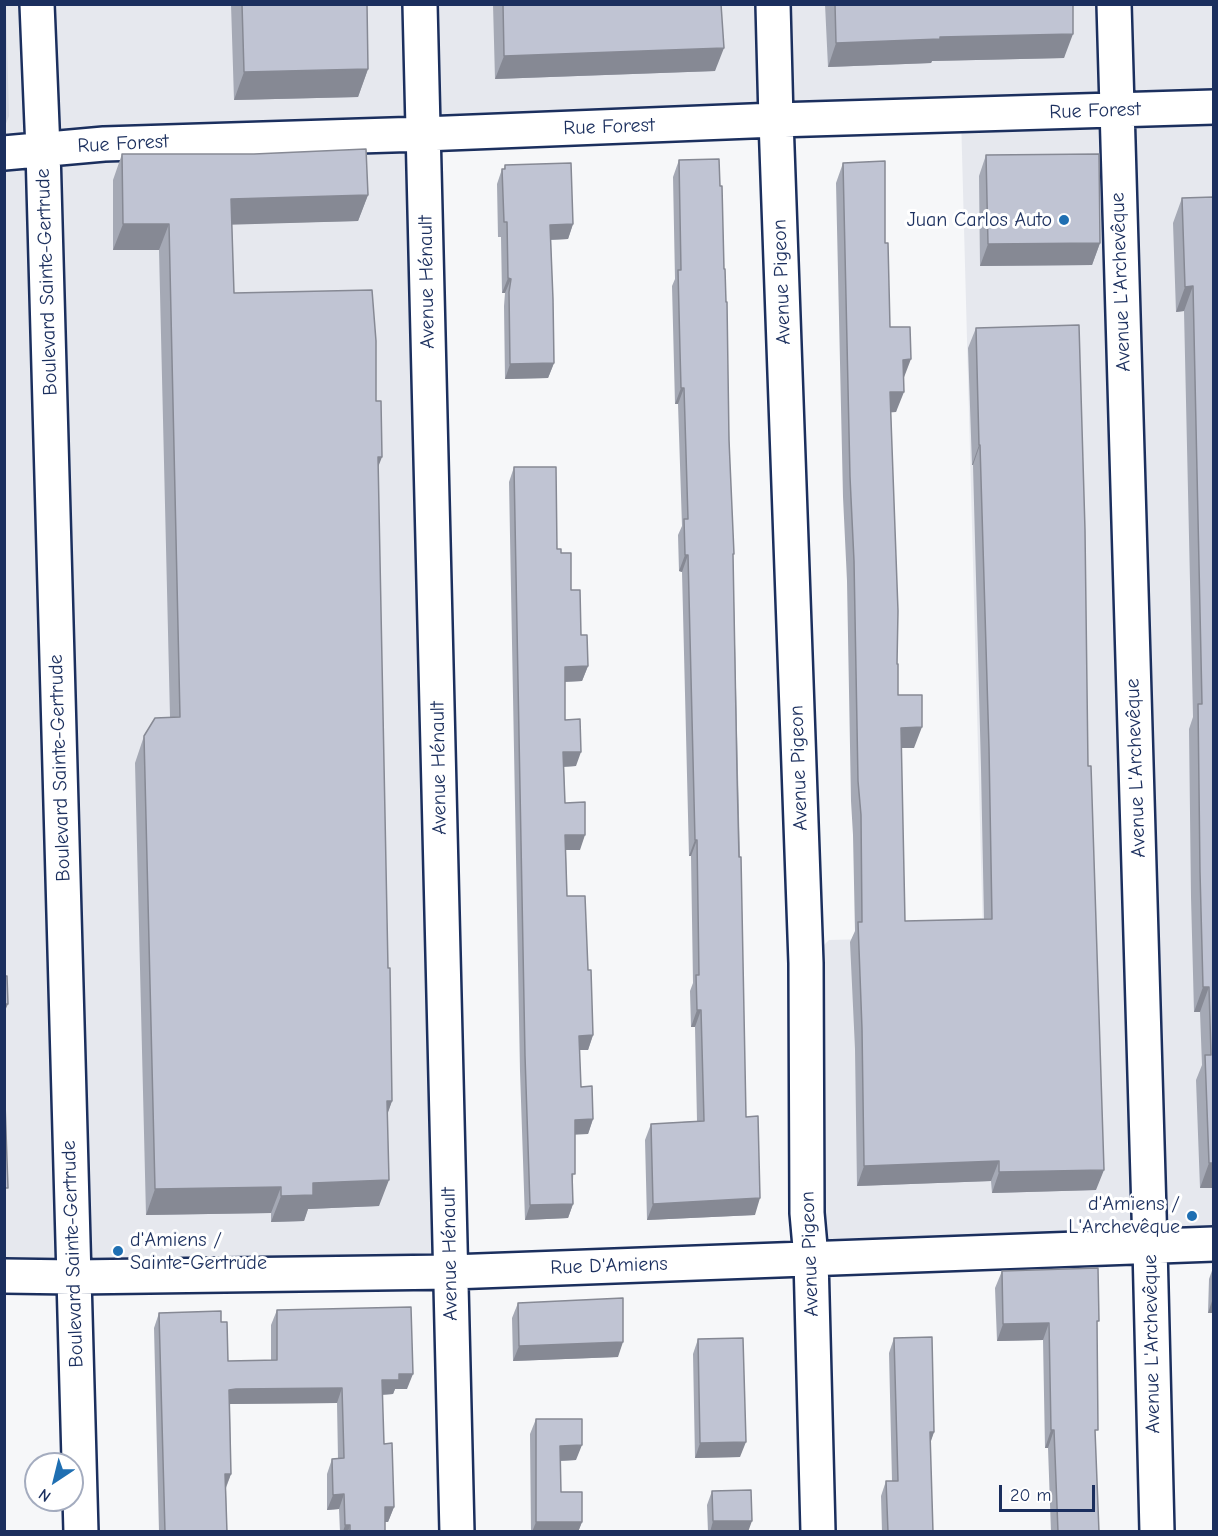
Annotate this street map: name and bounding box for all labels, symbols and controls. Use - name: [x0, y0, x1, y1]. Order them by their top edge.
- street label: Rue Forest: [1049, 97, 1141, 125]
- street label: Rue Forest: [563, 113, 655, 141]
- street label: Rue Forest: [77, 130, 169, 158]
- street label: Boulevard Sainte-Gertrude: [31, 168, 63, 396]
- street label: Avenue L'Archevêque: [1106, 192, 1136, 372]
- place label: Juan Carlos Auto: [907, 208, 1052, 232]
- marker: Juan Carlos Auto: [1057, 213, 1071, 227]
- street label: Avenue Hénault: [414, 215, 440, 349]
- street label: Avenue Pigeon: [768, 219, 796, 345]
- street label: Boulevard Sainte-Gertrude: [44, 654, 76, 882]
- street label: Avenue L'Archevêque: [1121, 678, 1151, 858]
- street label: Avenue Hénault: [426, 701, 452, 835]
- street label: Avenue Pigeon: [785, 705, 813, 831]
- street label: Boulevard Sainte-Gertrude: [57, 1140, 89, 1368]
- street label: Avenue Hénault: [437, 1187, 463, 1321]
- street label: Avenue Pigeon: [796, 1191, 824, 1317]
- place label: d'Amiens / L'Archevêque: [1068, 1192, 1180, 1239]
- marker: d'Amiens / L'Archevêque: [1185, 1209, 1199, 1223]
- place label: d'Amiens / Sainte-Gertrude: [130, 1228, 267, 1275]
- marker: d'Amiens / Sainte-Gertrude: [111, 1244, 125, 1258]
- street label: Rue D'Amiens: [550, 1252, 668, 1280]
- street label: Avenue L'Archevêque: [1138, 1254, 1166, 1434]
- north arrow: [24, 1452, 84, 1512]
- scale bar: [1002, 1473, 1098, 1511]
- text: N: [35, 1485, 54, 1505]
- text: 20 m: [1010, 1485, 1051, 1506]

